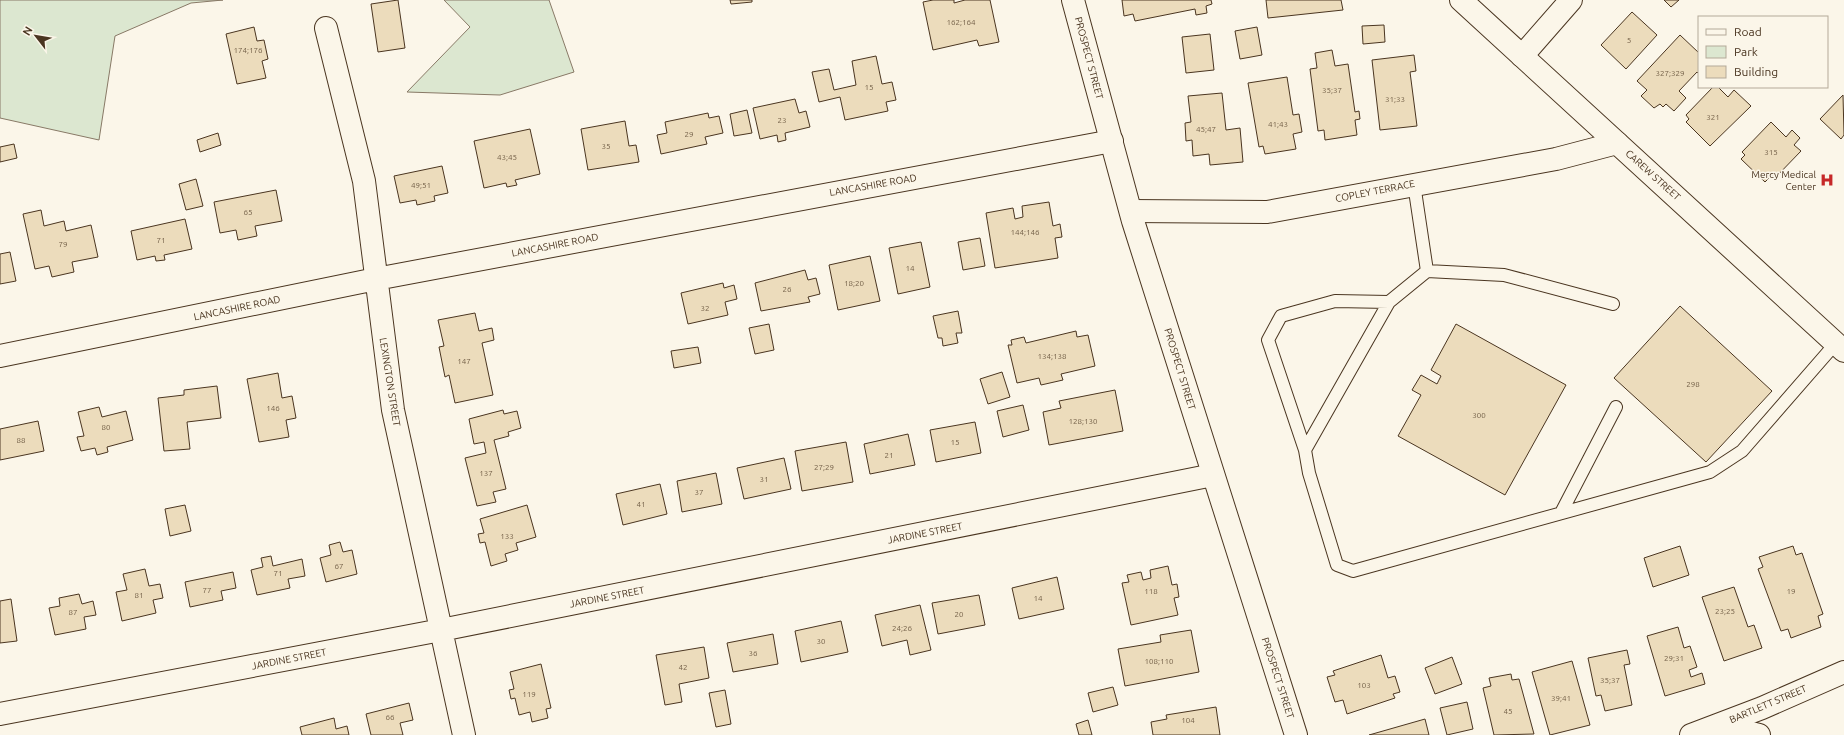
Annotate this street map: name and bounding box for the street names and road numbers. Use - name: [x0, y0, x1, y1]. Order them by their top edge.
- street label: PROSPECT STREET: [1073, 16, 1105, 101]
- street label: CAREW STREET: [1623, 147, 1683, 203]
- street label: LANCASHIRE ROAD: [829, 172, 917, 198]
- street label: COPLEY TERRACE: [1334, 178, 1416, 204]
- street label: LANCASHIRE ROAD: [511, 231, 599, 259]
- street label: LANCASHIRE ROAD: [193, 293, 281, 323]
- street label: PROSPECT STREET: [1162, 327, 1198, 411]
- street label: LEXINGTON STREET: [378, 337, 403, 428]
- street label: JARDINE STREET: [887, 520, 964, 546]
- street label: JARDINE STREET: [569, 584, 646, 610]
- street label: PROSPECT STREET: [1260, 636, 1296, 720]
- street label: JARDINE STREET: [251, 646, 328, 672]
- street label: BARTLETT STREET: [1728, 683, 1809, 725]

